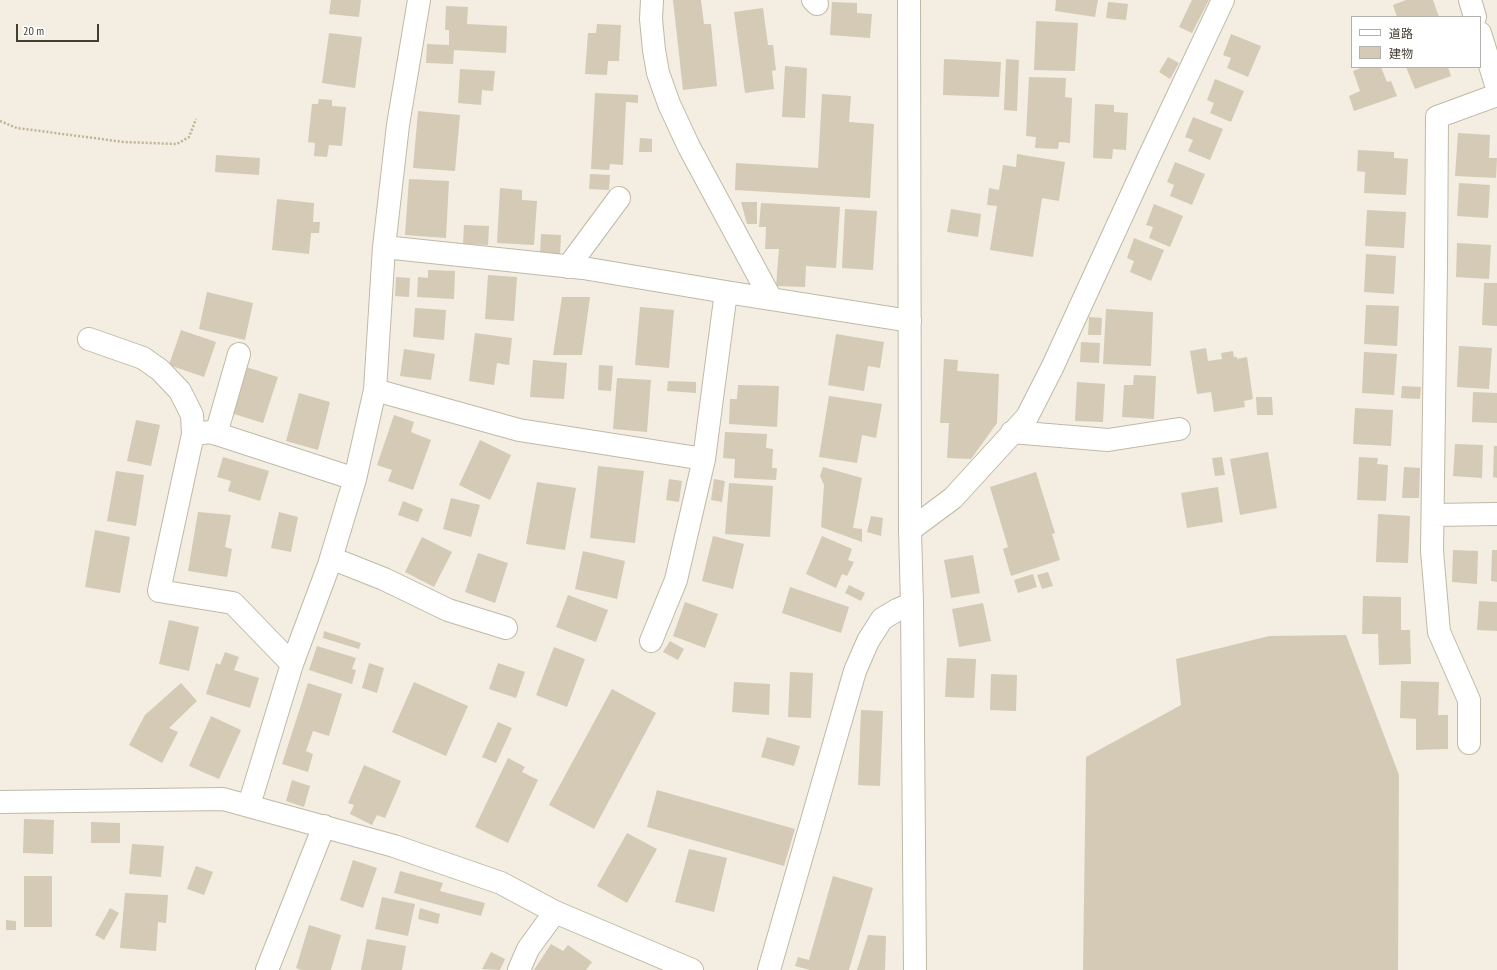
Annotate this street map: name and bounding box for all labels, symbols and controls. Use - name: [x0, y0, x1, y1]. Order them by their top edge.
- scale bar: [18, 16, 101, 42]
- legend: [1351, 16, 1481, 68]
- text: 20 m: [23, 23, 44, 38]
- text: 道路: [1389, 26, 1413, 41]
- text: 建物: [1389, 46, 1413, 61]

